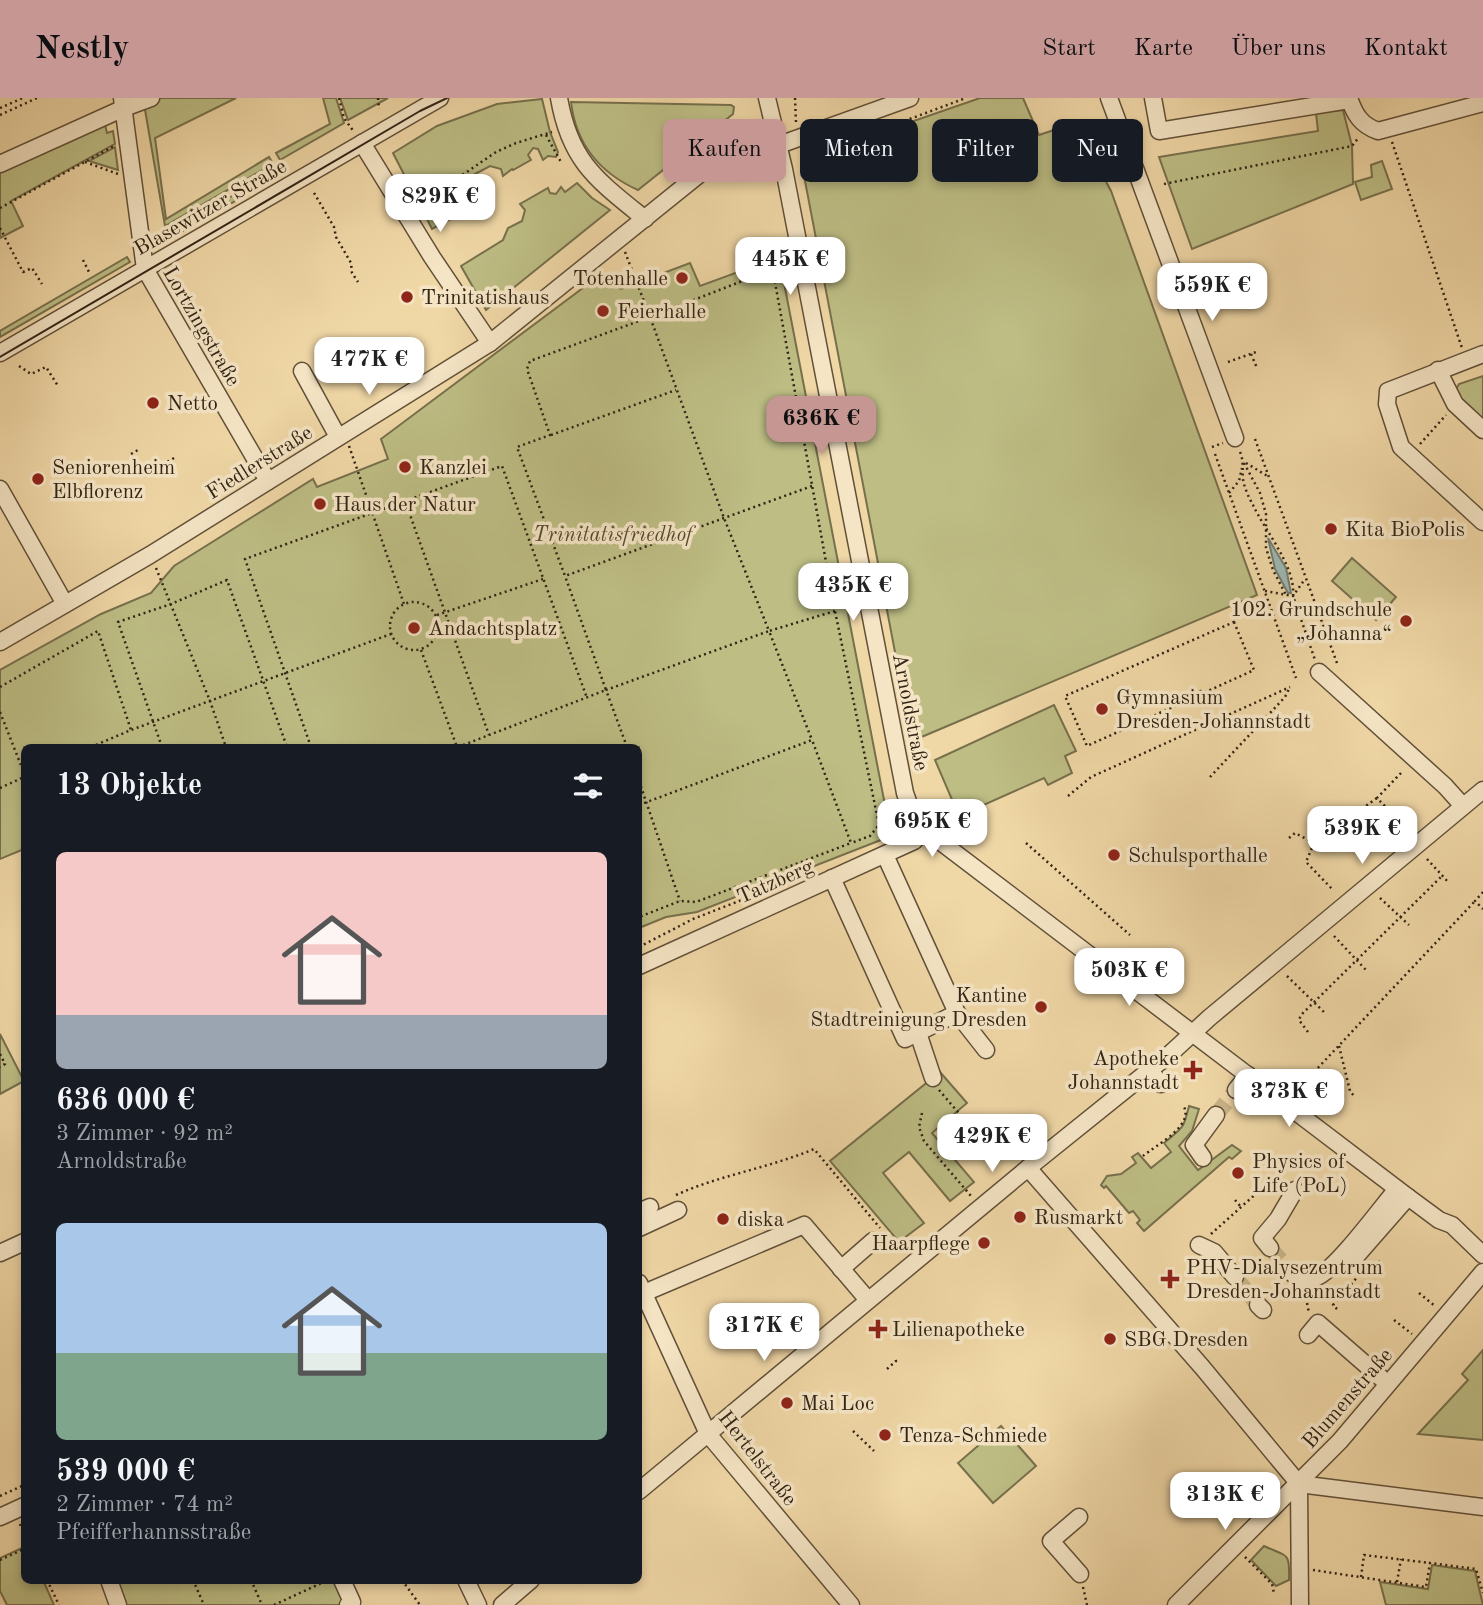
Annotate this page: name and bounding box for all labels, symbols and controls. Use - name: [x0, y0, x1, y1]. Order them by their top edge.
- text: Nestly: [35, 33, 129, 66]
- text: Start: [1042, 37, 1096, 61]
- text: Karte: [1134, 37, 1193, 61]
- text: Über uns: [1231, 37, 1326, 61]
- text: Kontakt: [1364, 37, 1448, 61]
- chip: Kaufen: [663, 119, 786, 182]
- chip: Mieten: [800, 119, 918, 182]
- chip: Filter: [932, 119, 1038, 182]
- chip: Neu: [1052, 119, 1143, 182]
- street label: Blasewitzer Straße: [131, 156, 291, 260]
- pin: 829K €: [383, 174, 497, 234]
- text: 829K €: [401, 185, 479, 208]
- pin: 445K €: [733, 238, 847, 297]
- text: 445K €: [751, 248, 829, 271]
- street label: Lortzingstraße: [158, 263, 243, 390]
- pin: 559K €: [1155, 264, 1269, 323]
- place label: Totenhalle: [573, 269, 668, 290]
- marker: Totenhalle: [674, 270, 690, 286]
- text: 559K €: [1173, 274, 1251, 297]
- place label: Trinitatishaus: [421, 288, 549, 309]
- marker: Trinitatishaus: [399, 289, 415, 305]
- place label: Feierhalle: [617, 302, 706, 323]
- marker: Feierhalle: [595, 303, 611, 319]
- pin: 477K €: [312, 338, 426, 397]
- text: 477K €: [330, 348, 408, 371]
- place label: Netto: [167, 394, 218, 415]
- marker: Netto: [145, 395, 161, 411]
- pin: 636K €: [764, 396, 878, 456]
- text: 636K €: [782, 407, 860, 430]
- street label: Fiedlerstraße: [203, 422, 316, 504]
- place label: Seniorenheim Elbflorenz: [52, 458, 175, 503]
- place label: Kanzlei: [419, 458, 487, 479]
- marker: Kanzlei: [397, 459, 413, 475]
- marker: Seniorenheim Elbflorenz: [30, 471, 46, 487]
- place label: Haus der Natur: [334, 495, 476, 516]
- marker: Haus der Natur: [312, 496, 328, 512]
- place label: Kita BioPolis: [1345, 520, 1465, 541]
- marker: Kita BioPolis: [1323, 521, 1339, 537]
- park label: Trinitatisfriedhof: [533, 525, 696, 546]
- pin: 435K €: [796, 564, 910, 623]
- text: 435K €: [814, 574, 892, 597]
- place label: 102. Grundschule „Johanna“: [1230, 600, 1392, 645]
- marker: 102. Grundschule „Johanna“: [1398, 613, 1414, 629]
- place label: Andachtsplatz: [428, 619, 557, 640]
- marker: Andachtsplatz: [406, 620, 422, 636]
- street label: Arnoldstraße: [888, 652, 931, 773]
- place label: Gymnasium Dresden-Johannstadt: [1116, 688, 1311, 733]
- marker: Gymnasium Dresden-Johannstadt: [1094, 701, 1110, 717]
- icon: filters: [569, 767, 607, 805]
- text: 13 Objekte: [56, 771, 202, 801]
- pin: 695K €: [875, 800, 989, 859]
- pin: 539K €: [1305, 806, 1419, 866]
- text: 695K €: [893, 810, 971, 833]
- text: 539K €: [1323, 817, 1401, 840]
- place label: Schulsporthalle: [1128, 846, 1268, 867]
- marker: Schulsporthalle: [1106, 847, 1122, 863]
- street label: Tatzberg: [734, 856, 818, 908]
- icon: home: [269, 897, 395, 1023]
- pin: 503K €: [1072, 948, 1186, 1008]
- text: 503K €: [1090, 959, 1168, 982]
- place label: Kantine Stadtreinigung Dresden: [810, 986, 1027, 1031]
- marker: Kantine Stadtreinigung Dresden: [1033, 999, 1049, 1015]
- place label: Apotheke Johannstadt: [1068, 1049, 1179, 1094]
- marker: Apotheke Johannstadt: [1185, 1062, 1201, 1078]
- pin: 373K €: [1232, 1070, 1346, 1129]
- text: 373K €: [1250, 1080, 1328, 1103]
- text: 636 000 €: [56, 1086, 195, 1116]
- pin: 429K €: [935, 1114, 1049, 1174]
- text: 3 Zimmer · 92 m²: [56, 1122, 233, 1145]
- text: 429K €: [953, 1125, 1031, 1148]
- text: Arnoldstraße: [56, 1150, 187, 1173]
- place label: Physics of Life (PoL): [1252, 1152, 1347, 1197]
- marker: Physics of Life (PoL): [1230, 1165, 1246, 1181]
- place label: Rusmarkt: [1034, 1208, 1123, 1229]
- marker: Rusmarkt: [1012, 1209, 1028, 1225]
- place label: diska: [737, 1210, 784, 1231]
- marker: diska: [715, 1211, 731, 1227]
- place label: Haarpflege: [871, 1234, 970, 1255]
- marker: Haarpflege: [976, 1235, 992, 1251]
- place label: PHV-Dialysezentrum Dresden-Johannstadt: [1186, 1258, 1383, 1303]
- icon: home: [269, 1268, 395, 1394]
- marker: PHV-Dialysezentrum Dresden-Johannstadt: [1160, 1269, 1180, 1289]
- pin: 317K €: [707, 1304, 821, 1363]
- text: 317K €: [725, 1314, 803, 1337]
- place label: Lilienapotheke: [892, 1320, 1025, 1341]
- marker: Lilienapotheke: [870, 1321, 886, 1337]
- place label: SBG Dresden: [1124, 1330, 1248, 1351]
- marker: SBG Dresden: [1102, 1331, 1118, 1347]
- street label: Blumenstraße: [1299, 1345, 1397, 1453]
- place label: Mai Loc: [801, 1394, 874, 1415]
- marker: Mai Loc: [779, 1395, 795, 1411]
- street label: Hertelstraße: [714, 1408, 800, 1510]
- place label: Tenza-Schmiede: [899, 1426, 1047, 1447]
- marker: Tenza-Schmiede: [877, 1427, 893, 1443]
- text: 539 000 €: [56, 1457, 195, 1487]
- pin: 313K €: [1168, 1472, 1282, 1532]
- text: 313K €: [1186, 1483, 1264, 1506]
- text: 2 Zimmer · 74 m²: [56, 1493, 233, 1516]
- text: Pfeifferhannsstraße: [56, 1521, 251, 1544]

